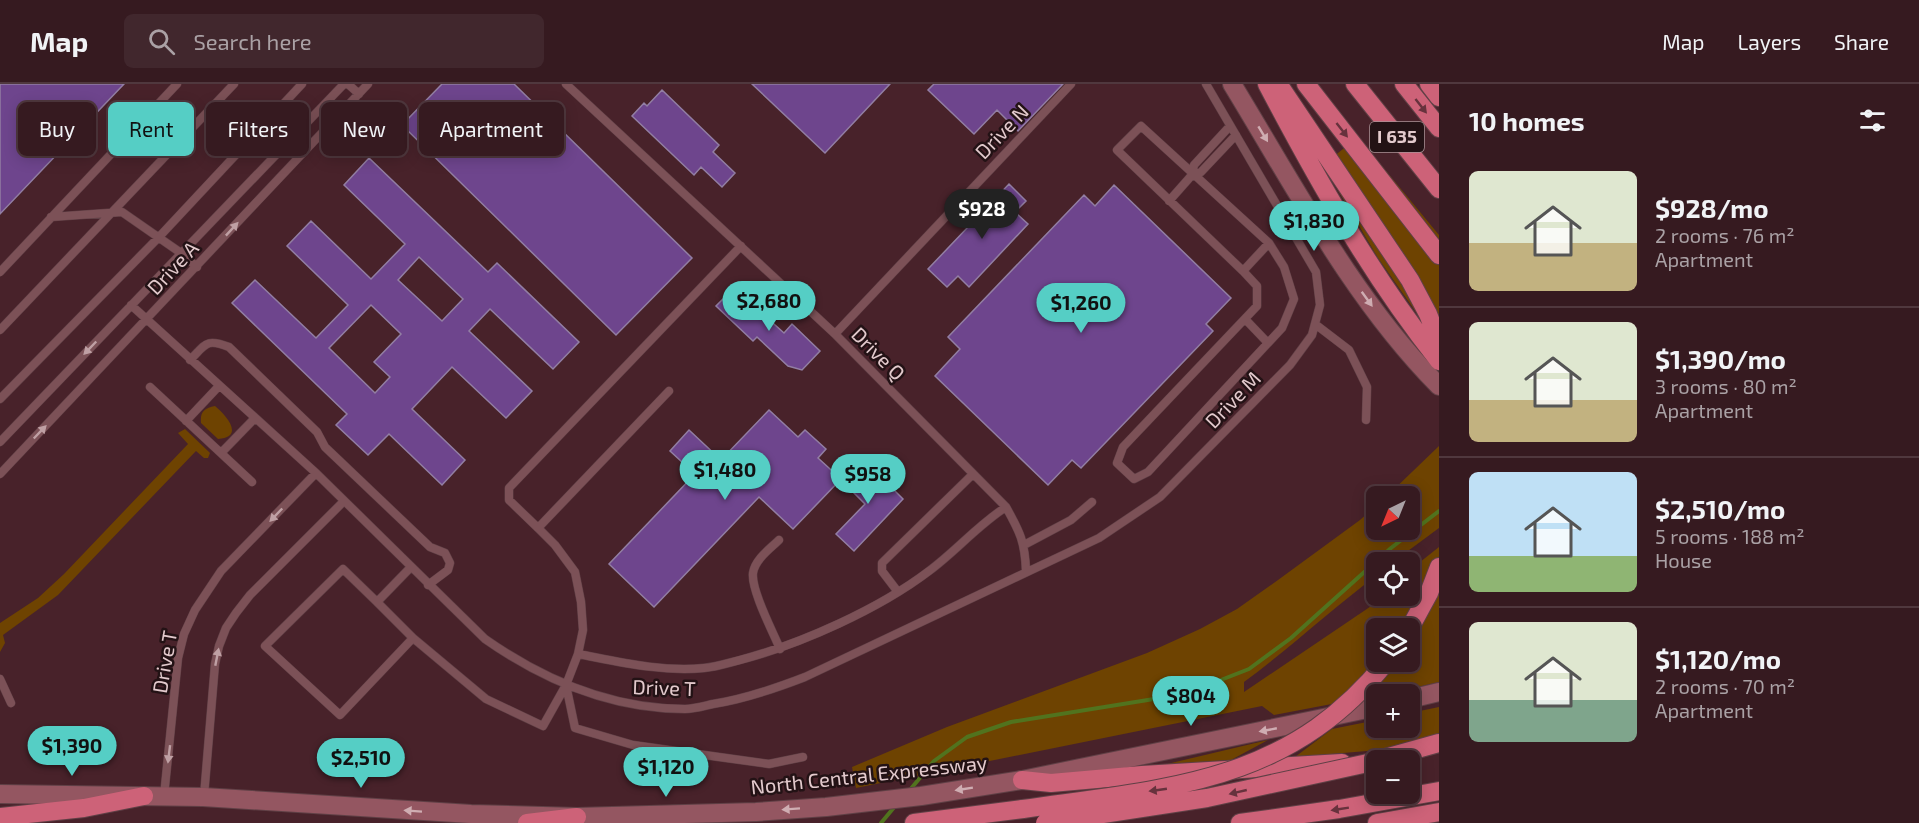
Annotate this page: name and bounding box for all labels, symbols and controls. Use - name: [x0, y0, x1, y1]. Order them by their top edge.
- search box: [124, 14, 544, 68]
- text: Map: [30, 24, 88, 58]
- icon: search: [145, 25, 178, 58]
- text: Search here: [193, 28, 312, 54]
- text: Map: [1662, 29, 1704, 54]
- text: Layers: [1737, 29, 1801, 54]
- text: Share: [1834, 29, 1889, 54]
- one-way arrow: [1415, 98, 1428, 114]
- street label: Drive N: [970, 99, 1033, 163]
- chip: Buy: [18, 102, 96, 156]
- chip: Rent: [108, 102, 194, 156]
- chip: Filters: [206, 102, 309, 156]
- chip: New: [321, 102, 407, 156]
- chip: Apartment: [419, 102, 564, 156]
- icon: filters: [1856, 104, 1889, 137]
- text: 10 homes: [1469, 105, 1585, 136]
- one-way arrow: [1335, 122, 1348, 138]
- road number: I 635: [1370, 122, 1424, 152]
- one-way arrow: [1257, 126, 1268, 142]
- pin: $928: [946, 189, 1018, 240]
- text: $928/mo: [1655, 192, 1769, 223]
- icon: home: [1517, 195, 1589, 267]
- text: $928: [958, 196, 1006, 220]
- pin: $1,830: [1265, 201, 1363, 252]
- text: $1,830: [1283, 208, 1345, 232]
- one-way arrow: [225, 222, 239, 237]
- text: 2 rooms · 76 m²: [1655, 223, 1794, 247]
- street label: Drive A: [142, 235, 203, 299]
- text: Apartment: [1655, 247, 1753, 271]
- pin: $2,680: [720, 281, 818, 332]
- pin: $1,260: [1032, 283, 1130, 334]
- text: $2,680: [737, 288, 801, 312]
- text: $1,260: [1050, 290, 1112, 314]
- one-way arrow: [1361, 291, 1373, 306]
- street label: Drive Q: [847, 322, 910, 385]
- one-way arrow: [84, 340, 98, 354]
- text: $1,390/mo: [1655, 343, 1786, 374]
- icon: home: [1517, 346, 1589, 418]
- street label: Drive M: [1200, 366, 1265, 433]
- text: 3 rooms · 80 m²: [1655, 374, 1797, 398]
- text: Apartment: [1655, 398, 1753, 422]
- one-way arrow: [33, 425, 47, 439]
- pin: $1,480: [676, 450, 774, 501]
- pin: $958: [832, 454, 904, 505]
- text: $1,480: [694, 457, 756, 481]
- text: $958: [845, 461, 891, 485]
- north arrow: [1366, 486, 1420, 540]
- map controls: [1366, 486, 1420, 804]
- text: $2,510/mo: [1655, 493, 1785, 524]
- icon: home: [1517, 496, 1589, 568]
- one-way arrow: [269, 508, 283, 522]
- text: 5 rooms · 188 m²: [1655, 524, 1804, 548]
- text: House: [1655, 548, 1712, 572]
- button: locate: [1366, 552, 1420, 606]
- button: layers: [1366, 618, 1420, 672]
- street label: Drive T: [147, 628, 181, 695]
- text: $1,120/mo: [1655, 643, 1781, 674]
- icon: home: [1517, 646, 1589, 718]
- one-way arrow: [213, 647, 222, 666]
- street label: Drive T: [632, 674, 696, 700]
- text: 2 rooms · 70 m²: [1655, 674, 1795, 698]
- pin: $804: [1155, 676, 1227, 727]
- text: $804: [1166, 683, 1216, 707]
- button: +: [1366, 684, 1420, 738]
- text: Apartment: [1655, 698, 1753, 722]
- pin: $1,390: [23, 726, 121, 777]
- one-way arrow: [1258, 726, 1277, 735]
- text: $1,390: [42, 733, 102, 757]
- pin: $2,510: [312, 738, 410, 789]
- one-way arrow: [164, 744, 173, 763]
- text: $2,510: [331, 745, 391, 769]
- pin: $1,120: [617, 747, 715, 798]
- street label: North Central Expressway: [749, 750, 989, 798]
- button: −: [1366, 750, 1420, 804]
- text: $1,120: [637, 754, 695, 778]
- one-way arrow: [955, 785, 974, 794]
- one-way arrow: [1148, 785, 1167, 794]
- one-way arrow: [1229, 787, 1247, 797]
- one-way arrow: [781, 805, 800, 814]
- one-way arrow: [1331, 805, 1350, 814]
- one-way arrow: [404, 806, 423, 815]

